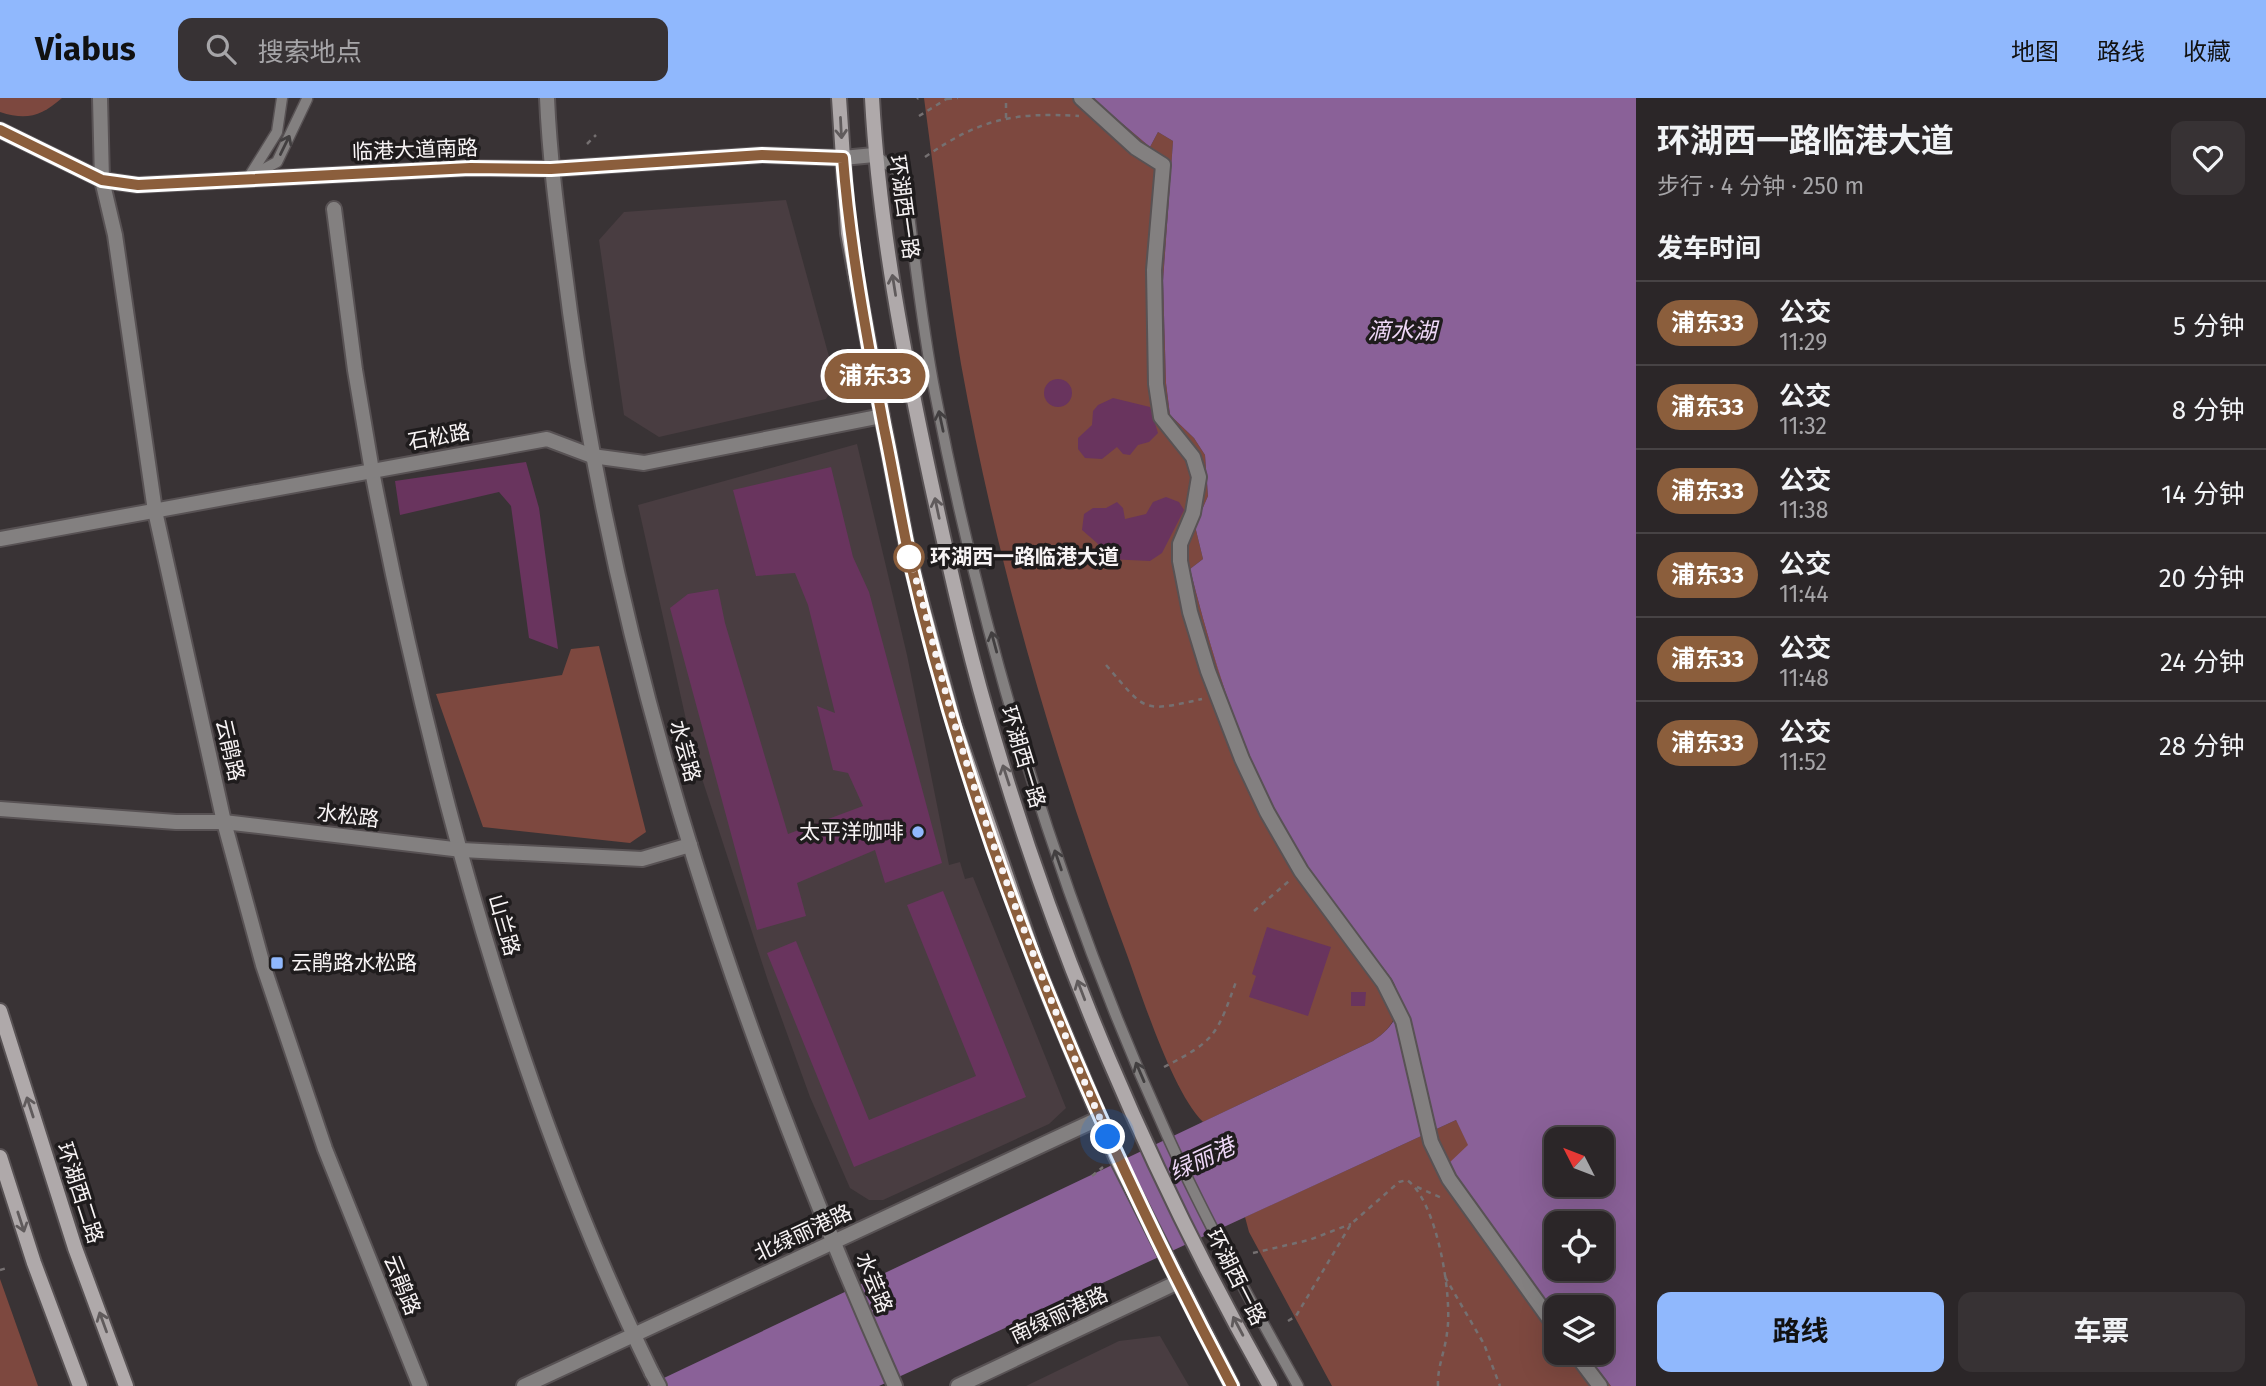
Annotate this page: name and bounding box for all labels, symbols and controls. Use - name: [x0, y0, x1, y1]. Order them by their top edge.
- search box: [178, 18, 668, 81]
- text: Viabus: [35, 29, 136, 69]
- icon: search: [202, 30, 240, 68]
- text: 搜索地点: [258, 37, 362, 68]
- text: 地图: [2011, 38, 2059, 66]
- text: 路线: [2097, 38, 2145, 66]
- text: 收藏: [2183, 38, 2231, 66]
- one-way arrow: [835, 116, 848, 139]
- text: 环湖西一路临港大道: [1657, 121, 1954, 161]
- button: heart: [2171, 121, 2245, 195]
- one-way arrow: [279, 135, 292, 156]
- street label: 临港大道南路: [352, 135, 478, 165]
- street label: 环湖西一路: [884, 153, 924, 261]
- text: 步行 · 4 分钟 · 250 m: [1657, 172, 1864, 200]
- text: 发车时间: [1657, 233, 1761, 264]
- one-way arrow: [887, 274, 900, 296]
- text: 公交: [1779, 297, 1831, 328]
- text: 浦东33: [1671, 309, 1744, 337]
- text: 5 分钟: [2173, 311, 2245, 342]
- water label: 滴水湖: [1368, 317, 1440, 345]
- text: 11:29: [1779, 328, 1827, 356]
- line badge: 浦东33: [826, 353, 924, 399]
- text: 浦东33: [839, 362, 911, 390]
- text: 公交: [1779, 381, 1831, 412]
- text: 浦东33: [1671, 393, 1744, 421]
- text: 8 分钟: [2172, 395, 2245, 426]
- one-way arrow: [934, 410, 947, 433]
- text: 11:32: [1779, 412, 1827, 440]
- street label: 石松路: [406, 419, 472, 455]
- text: 公交: [1779, 465, 1831, 496]
- text: 浦东33: [1671, 477, 1744, 505]
- text: 14 分钟: [2161, 479, 2245, 510]
- text: 11:38: [1779, 496, 1828, 524]
- one-way arrow: [930, 497, 943, 520]
- marker: 环湖西一路临港大道: [894, 542, 924, 572]
- place label: 环湖西一路临港大道: [930, 544, 1119, 570]
- text: 公交: [1779, 549, 1831, 580]
- text: 浦东33: [1671, 561, 1744, 589]
- text: 20 分钟: [2159, 563, 2245, 594]
- text: 11:44: [1779, 580, 1828, 608]
- one-way arrow: [987, 631, 1000, 654]
- text: 公交: [1779, 633, 1831, 664]
- text: 浦东33: [1671, 645, 1744, 673]
- text: 24 分钟: [2160, 647, 2245, 678]
- text: 11:48: [1779, 664, 1829, 692]
- street label: 环湖西一路: [995, 703, 1051, 811]
- street label: 云鹃路: [210, 716, 250, 784]
- street label: 水芸路: [664, 717, 706, 785]
- text: 公交: [1779, 717, 1831, 748]
- text: 浦东33: [1671, 729, 1744, 757]
- text: 28 分钟: [2159, 731, 2245, 762]
- text: 11:52: [1779, 748, 1827, 776]
- one-way arrow: [999, 765, 1012, 787]
- street label: 水松路: [315, 799, 381, 833]
- place label: 太平洋咖啡: [799, 819, 904, 845]
- marker: 太平洋咖啡: [910, 824, 926, 840]
- one-way arrow: [1051, 849, 1063, 871]
- street label: 山兰路: [483, 891, 525, 959]
- place label: 云鹃路水松路: [291, 950, 417, 976]
- marker: 云鹃路水松路: [269, 955, 285, 971]
- one-way arrow: [1074, 980, 1087, 1001]
- one-way arrow: [1133, 1062, 1146, 1083]
- one-way arrow: [23, 1096, 35, 1118]
- your location: [1090, 1119, 1125, 1154]
- north arrow: [1544, 1127, 1614, 1197]
- map controls: [1544, 1127, 1614, 1365]
- water label: 绿丽港: [1165, 1130, 1242, 1186]
- street label: 环湖西二路: [51, 1139, 109, 1247]
- street label: 北绿丽港路: [750, 1199, 856, 1267]
- one-way arrow: [16, 1211, 28, 1233]
- button: locate: [1544, 1211, 1614, 1281]
- street label: 环湖西一路: [1201, 1224, 1271, 1330]
- street label: 水芸路: [850, 1249, 898, 1317]
- street label: 云鹃路: [378, 1251, 426, 1319]
- street label: 南绿丽港路: [1006, 1281, 1112, 1349]
- button: 路线: [1657, 1292, 1944, 1372]
- button: 车票: [1958, 1292, 2245, 1372]
- button: layers: [1544, 1295, 1614, 1365]
- one-way arrow: [95, 1312, 108, 1334]
- one-way arrow: [1231, 1316, 1244, 1337]

